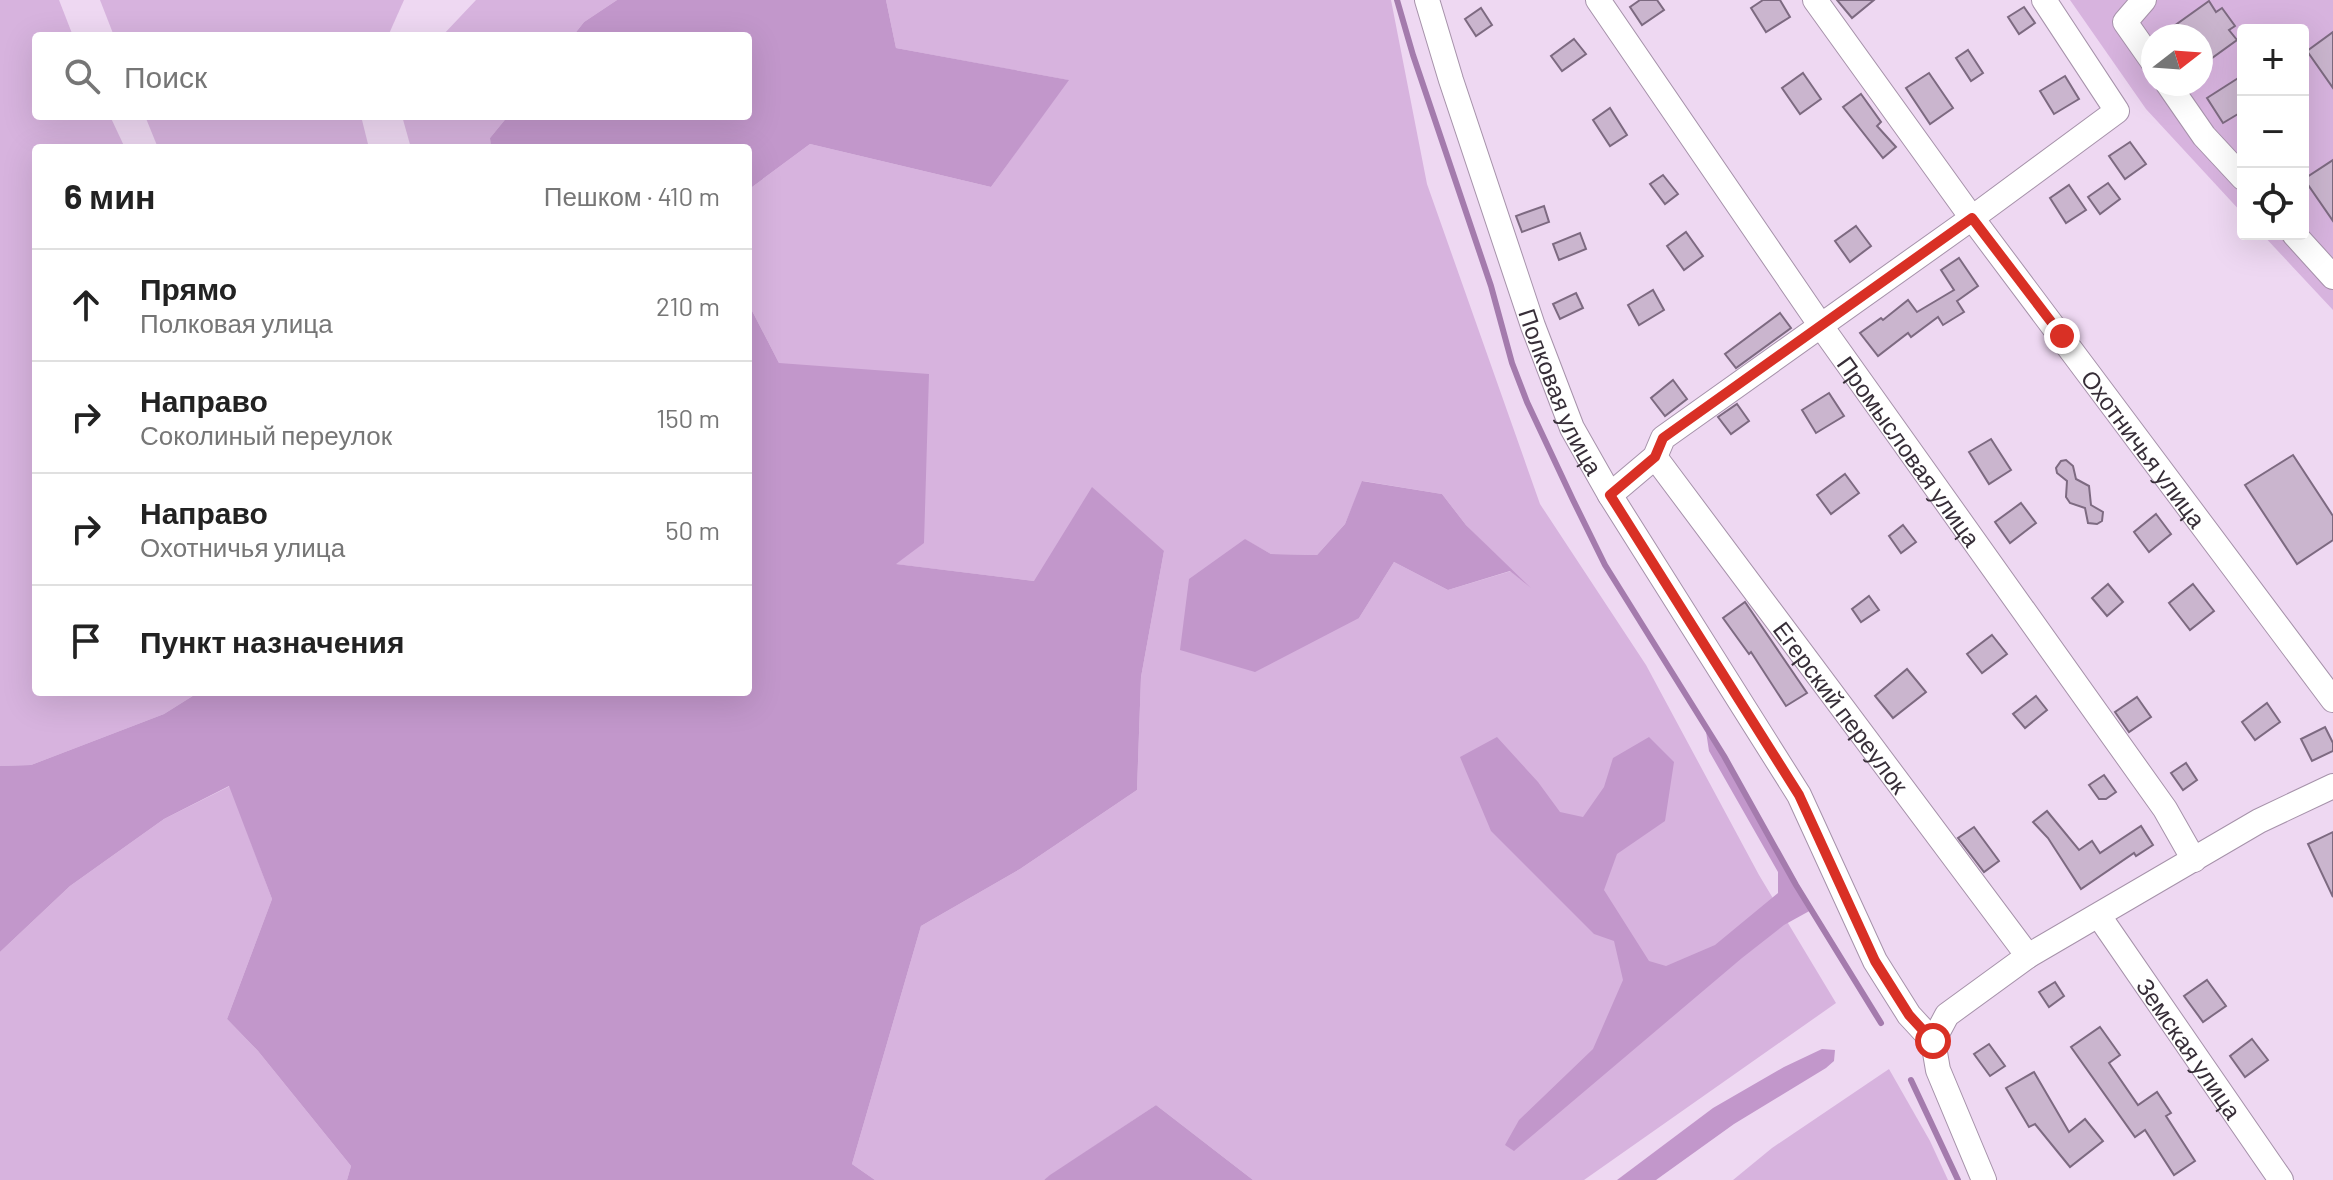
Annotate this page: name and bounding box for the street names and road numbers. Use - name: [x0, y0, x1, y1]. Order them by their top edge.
- street label: Полковая улица: [1514, 305, 1610, 480]
- street label: Промысловая улица: [1832, 350, 1988, 552]
- street label: Охотничья улица: [2076, 363, 2213, 533]
- street label: Егерский переулок: [1768, 615, 1916, 799]
- street label: Земская улица: [2131, 972, 2249, 1124]

